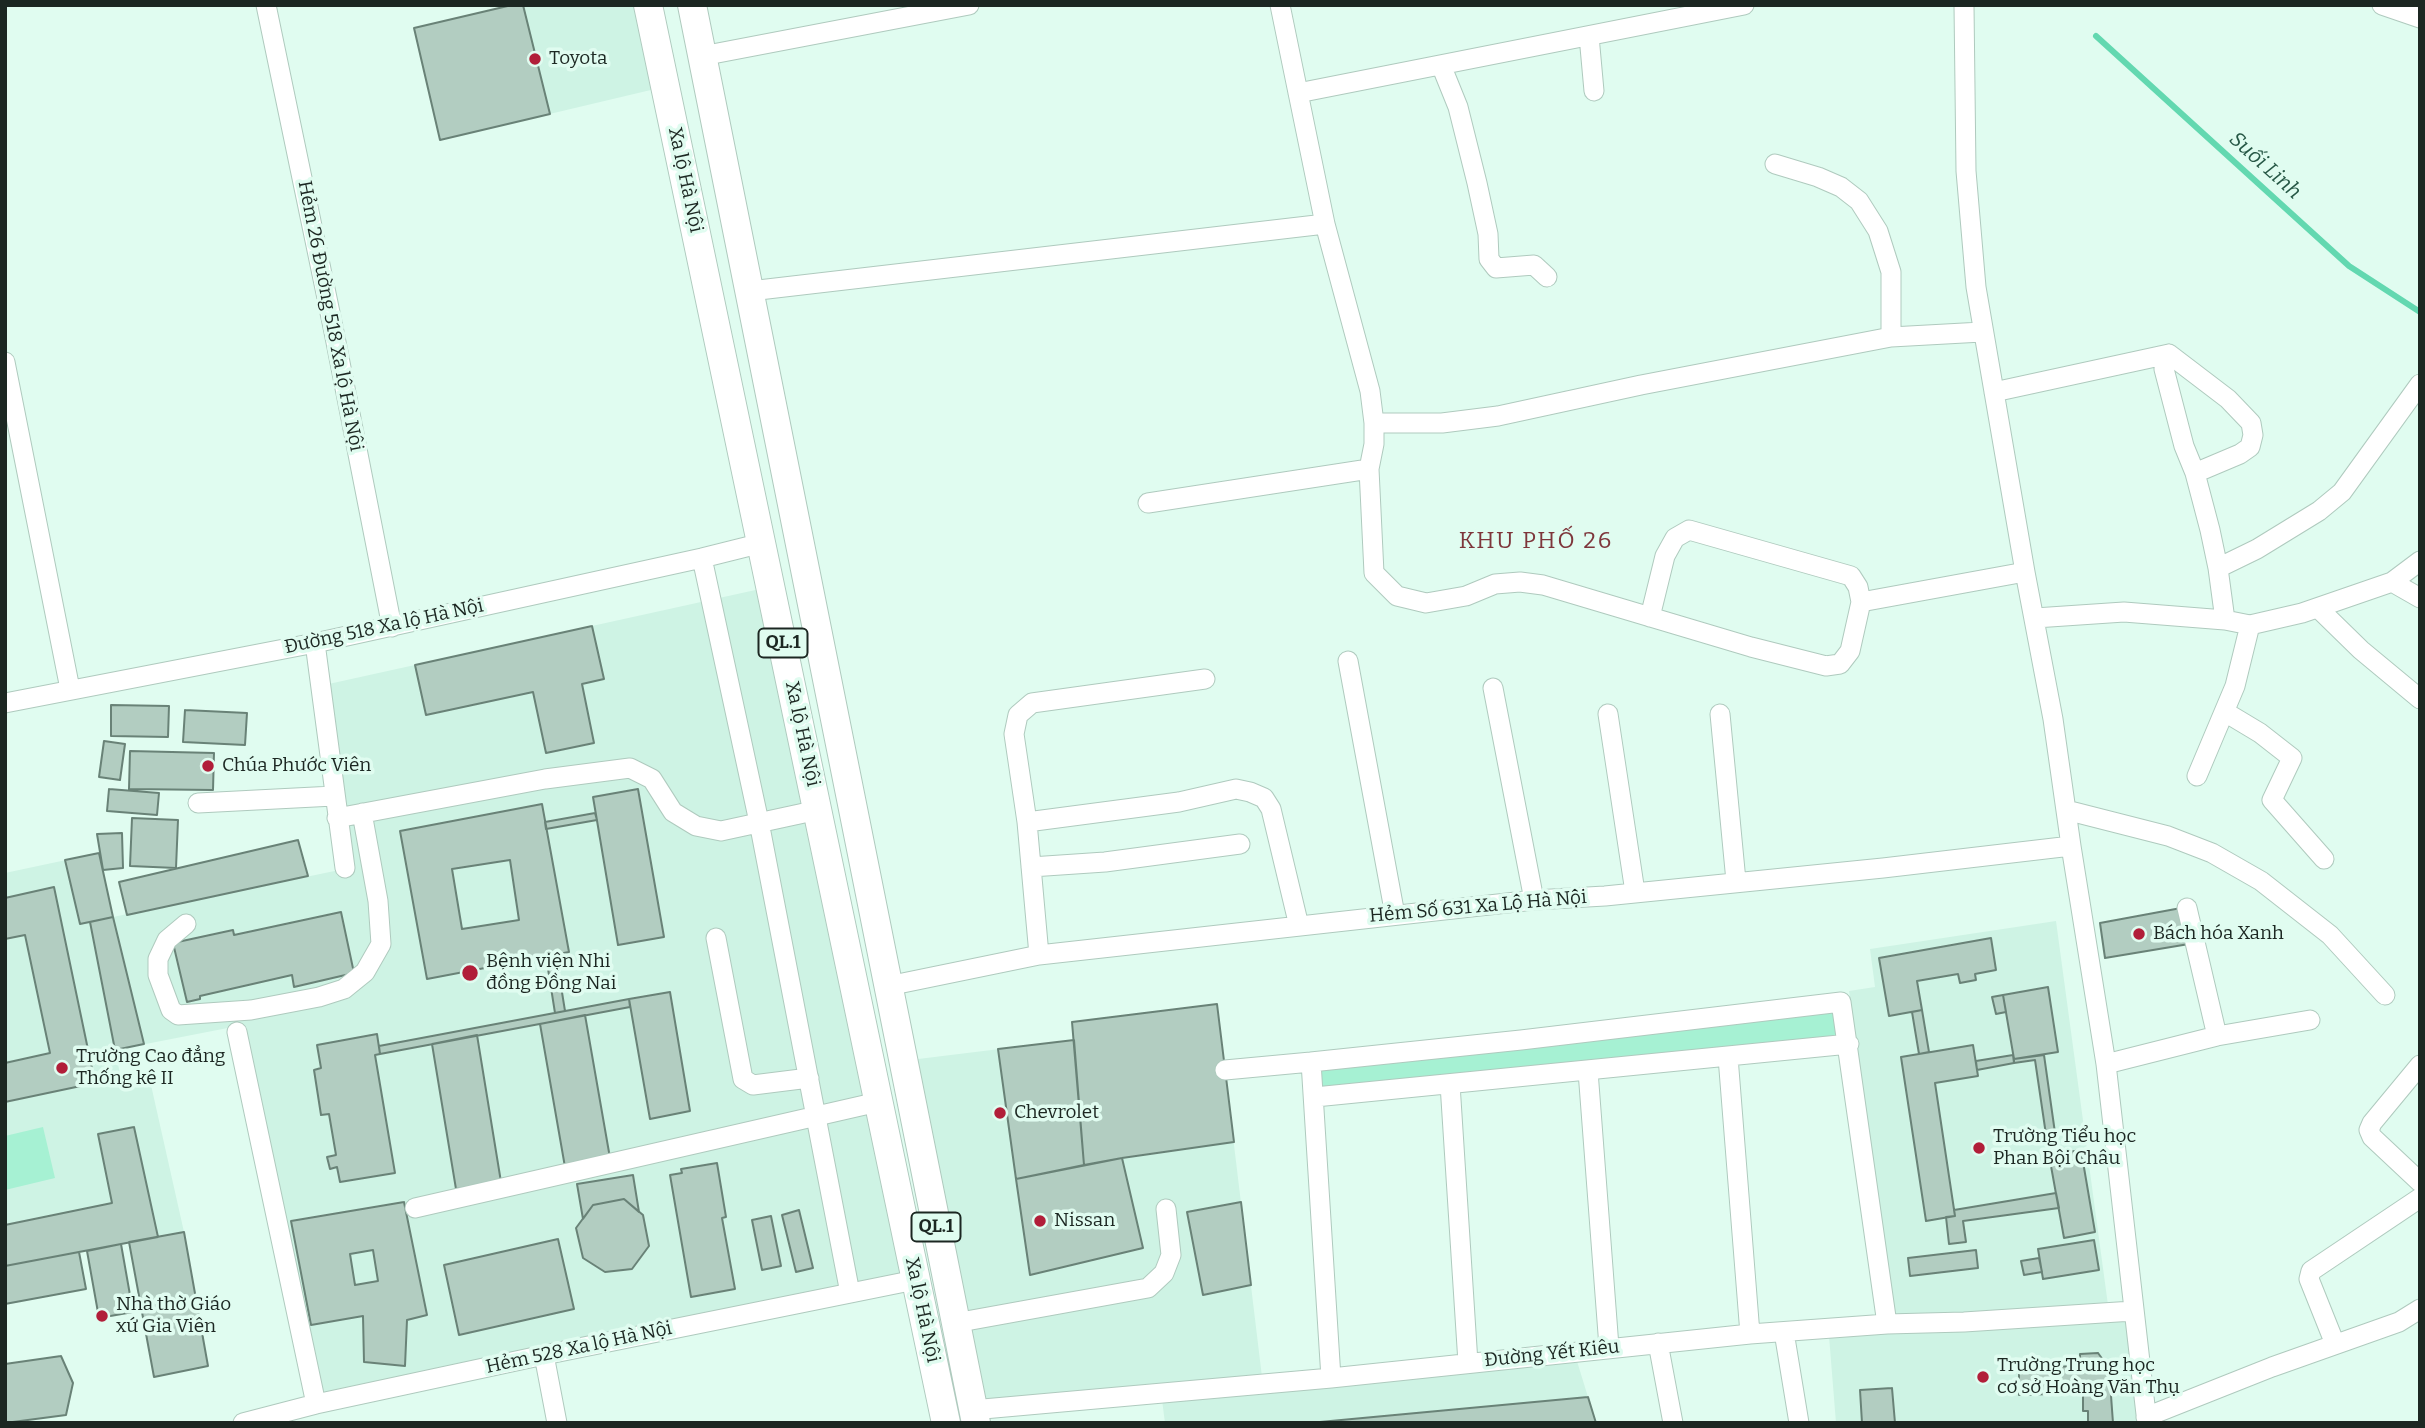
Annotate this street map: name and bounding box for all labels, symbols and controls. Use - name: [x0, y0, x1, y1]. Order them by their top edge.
- place label: Toyota: [549, 48, 607, 70]
- marker: Toyota: [527, 51, 543, 67]
- street label: Xa lộ Hà Nội: [663, 125, 707, 235]
- water label: Suối Linh: [2224, 127, 2306, 205]
- street label: Hẻm 26 Đường 518 Xa lộ Hà Nội: [293, 179, 367, 453]
- district label: KHU PHỐ 26: [1460, 528, 1612, 556]
- street label: Đường 518 Xa lộ Hà Nội: [282, 595, 486, 659]
- road number: QL.1: [758, 628, 808, 658]
- street label: Xa lộ Hà Nội: [780, 679, 824, 789]
- place label: Chúa Phước Viên: [222, 755, 371, 777]
- marker: Chúa Phước Viên: [200, 758, 216, 774]
- street label: Hẻm Số 631 Xa Lộ Hà Nội: [1368, 886, 1588, 928]
- place label: Bách hóa Xanh: [2153, 923, 2284, 945]
- marker: Bách hóa Xanh: [2131, 926, 2147, 942]
- place label: Bệnh viện Nhi đồng Đồng Nai: [486, 951, 616, 995]
- marker: Bệnh viện Nhi đồng Đồng Nai: [460, 963, 480, 983]
- place label: Trường Cao đẳng Thống kê II: [76, 1046, 225, 1090]
- marker: Trường Cao đẳng Thống kê II: [54, 1060, 70, 1076]
- place label: Chevrolet: [1014, 1102, 1099, 1124]
- marker: Chevrolet: [992, 1105, 1008, 1121]
- place label: Trường Tiểu học Phan Bội Châu: [1993, 1126, 2136, 1170]
- marker: Trường Tiểu học Phan Bội Châu: [1971, 1140, 1987, 1156]
- place label: Nissan: [1054, 1210, 1115, 1232]
- road number: QL.1: [912, 1212, 960, 1242]
- marker: Nissan: [1032, 1213, 1048, 1229]
- street label: Xa lộ Hà Nội: [900, 1255, 944, 1365]
- place label: Nhà thờ Giáo xứ Gia Viên: [116, 1294, 231, 1338]
- marker: Nhà thờ Giáo xứ Gia Viên: [94, 1308, 110, 1324]
- street label: Hẻm 528 Xa lộ Hà Nội: [484, 1317, 674, 1379]
- street label: Đường Yết Kiêu: [1483, 1336, 1621, 1372]
- place label: Trường Trung học cơ sở Hoàng Văn Thụ: [1997, 1355, 2180, 1399]
- marker: Trường Trung học cơ sở Hoàng Văn Thụ: [1975, 1369, 1991, 1385]

